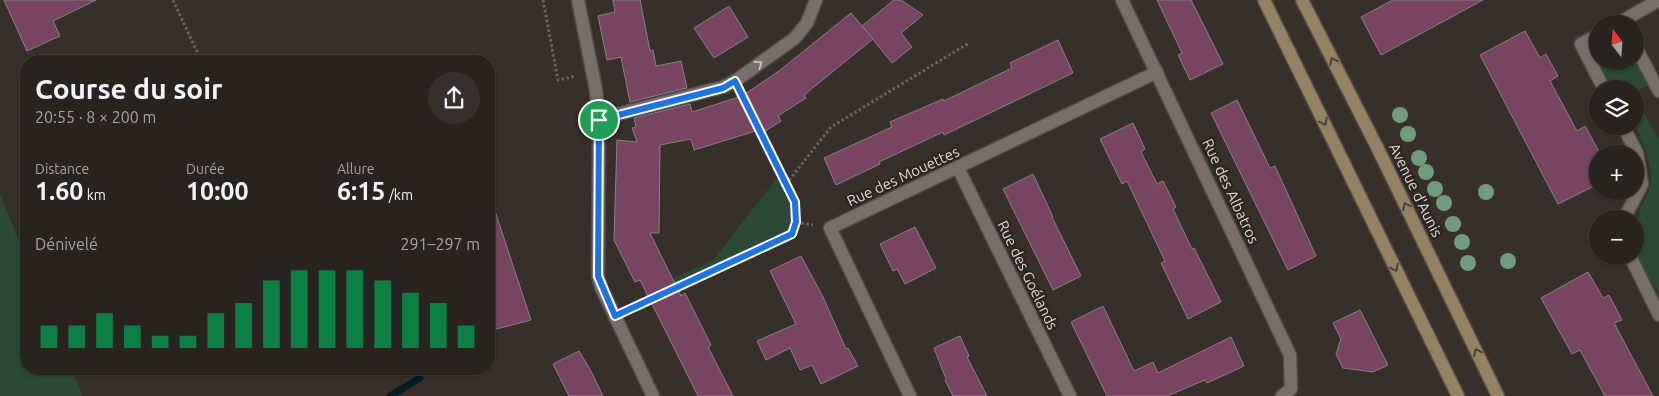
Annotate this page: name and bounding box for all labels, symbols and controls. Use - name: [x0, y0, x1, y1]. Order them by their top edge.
- north arrow: [1589, 15, 1644, 70]
- map controls: [1589, 15, 1644, 265]
- one-way arrow: [1329, 57, 1339, 66]
- one-way arrow: [753, 61, 763, 70]
- button: share: [428, 72, 480, 124]
- text: Course du soir: [35, 73, 223, 104]
- button: layers: [1589, 80, 1644, 135]
- pin: [578, 99, 620, 141]
- icon: arrive: [585, 106, 613, 134]
- text: 20:55 · 8 × 200 m: [35, 108, 156, 126]
- one-way arrow: [1318, 117, 1328, 126]
- street label: Rue des Albatros: [1199, 136, 1263, 246]
- street label: Avenue d'Aunis: [1386, 140, 1446, 240]
- street label: Rue des Mouettes: [844, 143, 962, 209]
- button: +: [1589, 145, 1644, 200]
- text: Distance: [35, 161, 89, 177]
- text: Durée: [186, 161, 225, 177]
- text: Allure: [337, 161, 374, 177]
- text: 1.60: [35, 177, 83, 205]
- text: 10:00: [186, 177, 249, 205]
- text: 6:15: [337, 177, 385, 205]
- text: km: [83, 187, 106, 203]
- text: /km: [385, 187, 413, 203]
- one-way arrow: [1401, 202, 1412, 211]
- button: −: [1589, 210, 1644, 265]
- street label: Rue des Goélands: [994, 218, 1062, 332]
- text: Dénivelé: [35, 235, 98, 253]
- text: 291–297 m: [400, 235, 480, 253]
- one-way arrow: [1389, 263, 1399, 272]
- one-way arrow: [1473, 348, 1483, 357]

